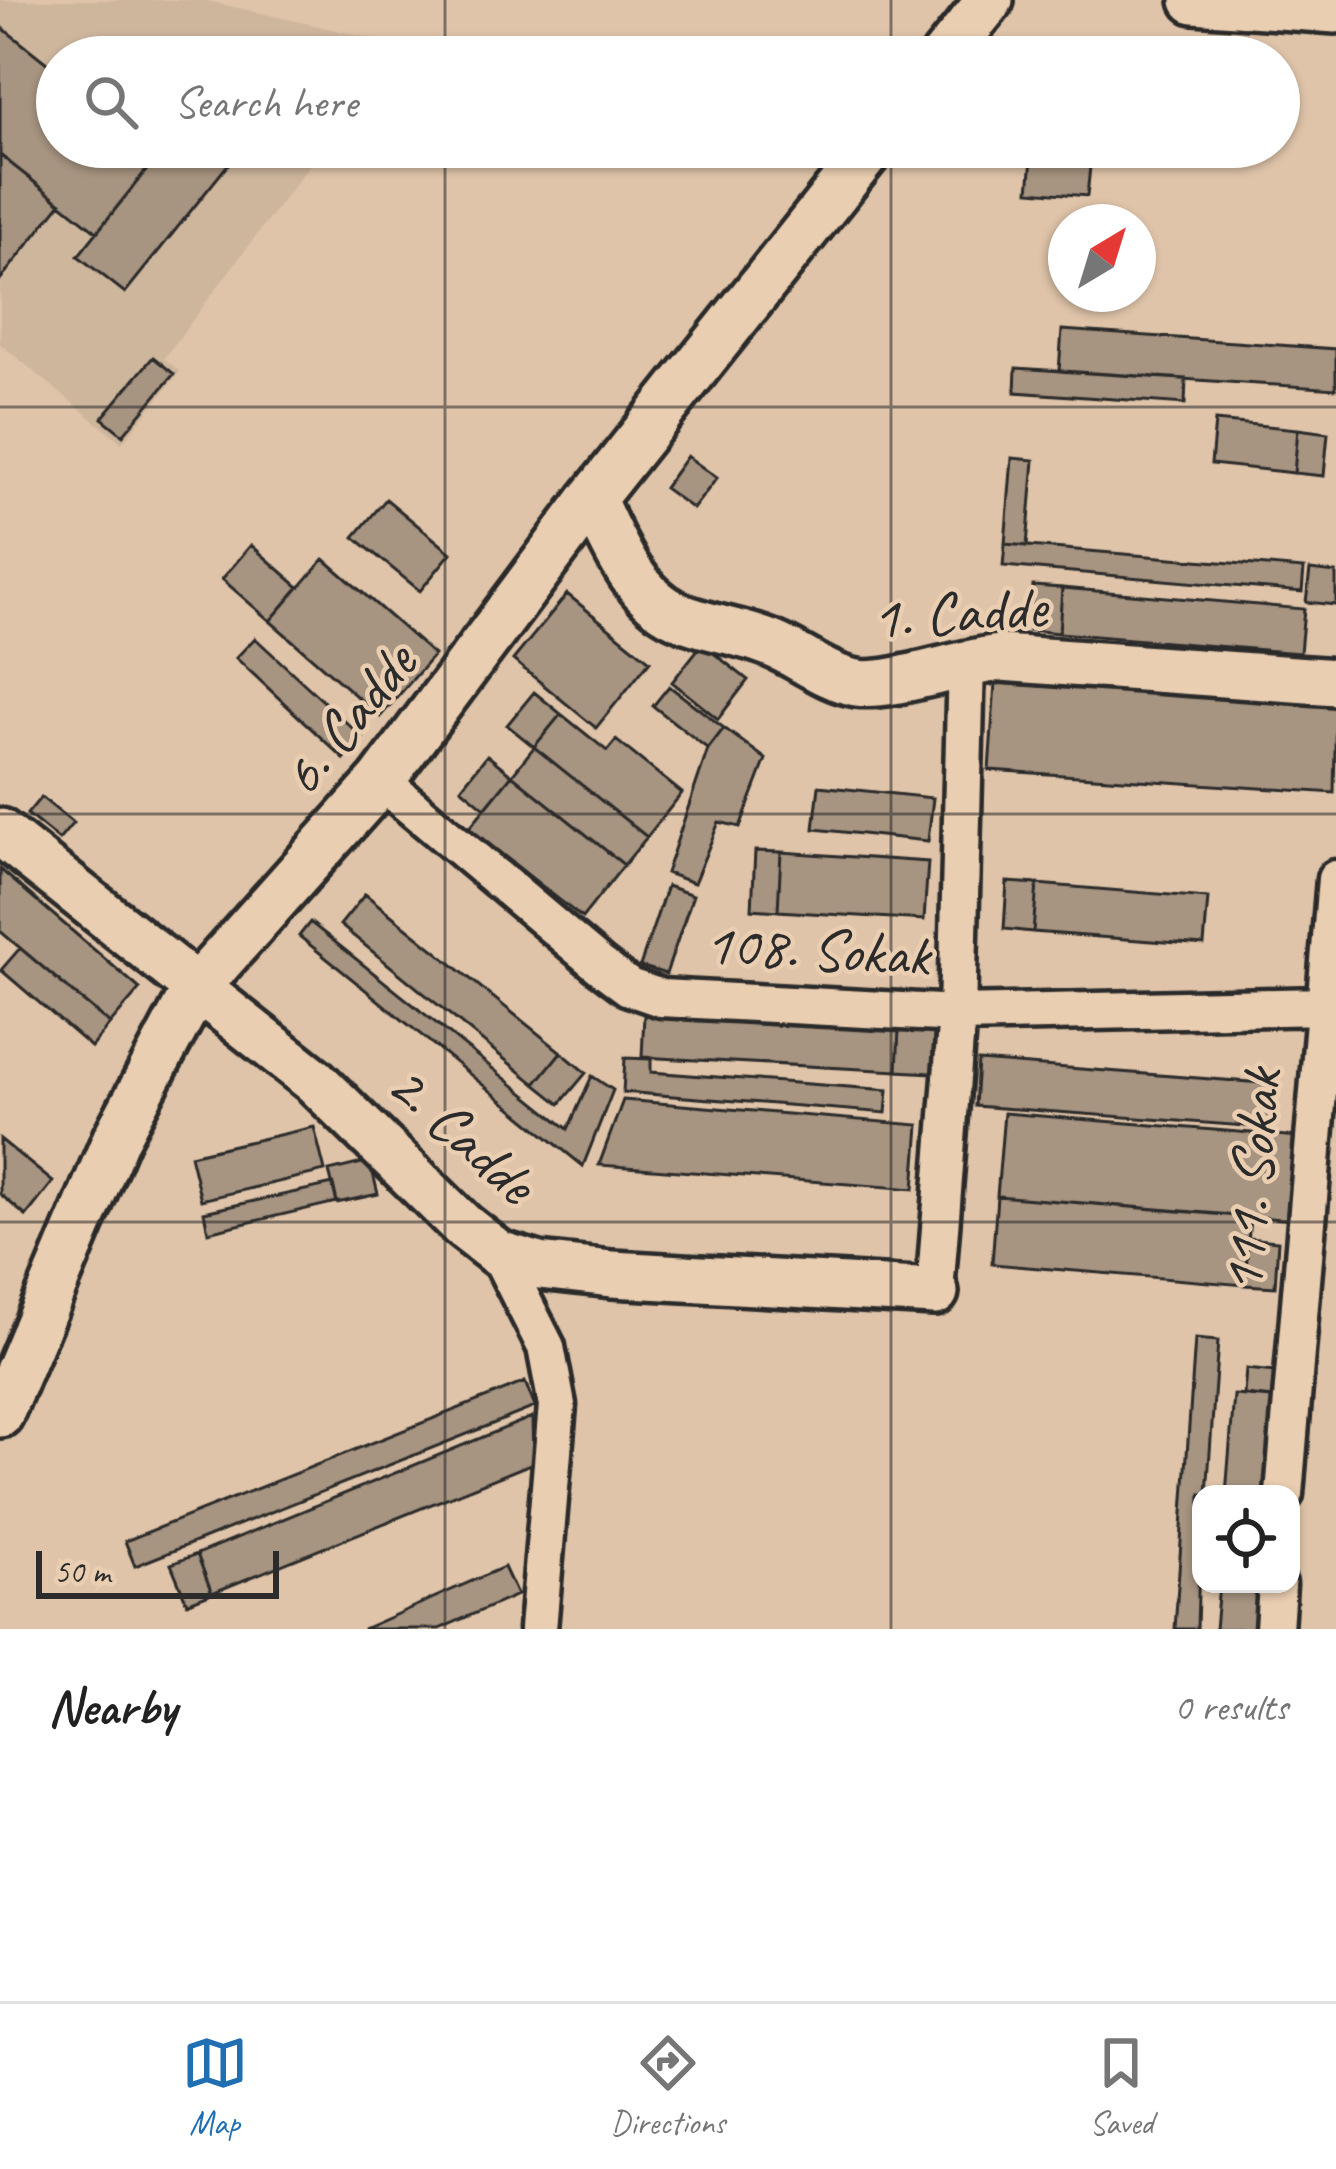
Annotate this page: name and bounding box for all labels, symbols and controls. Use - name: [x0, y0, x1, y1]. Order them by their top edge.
- search box: [36, 36, 1300, 168]
- icon: search: [78, 69, 144, 135]
- text: Search here: [174, 74, 357, 131]
- north arrow: [1048, 204, 1156, 312]
- street label: 1. Cadde: [869, 568, 1052, 656]
- street label: 6. Cadde: [264, 625, 435, 811]
- street label: 108. Sokak: [703, 905, 935, 993]
- street label: 2. Cadde: [372, 1046, 555, 1222]
- street label: 111. Sokak: [1203, 1062, 1299, 1296]
- map controls: [1192, 1485, 1300, 1593]
- button: locate: [1192, 1485, 1300, 1593]
- scale bar: [36, 1545, 279, 1598]
- text: 50 m: [54, 1551, 110, 1593]
- text: Nearby: [48, 1675, 176, 1739]
- text: 0 results: [1174, 1683, 1288, 1732]
- tab: Map: [182, 2030, 248, 2144]
- tab: Directions: [611, 2030, 725, 2144]
- tab: Saved: [1088, 2030, 1154, 2144]

